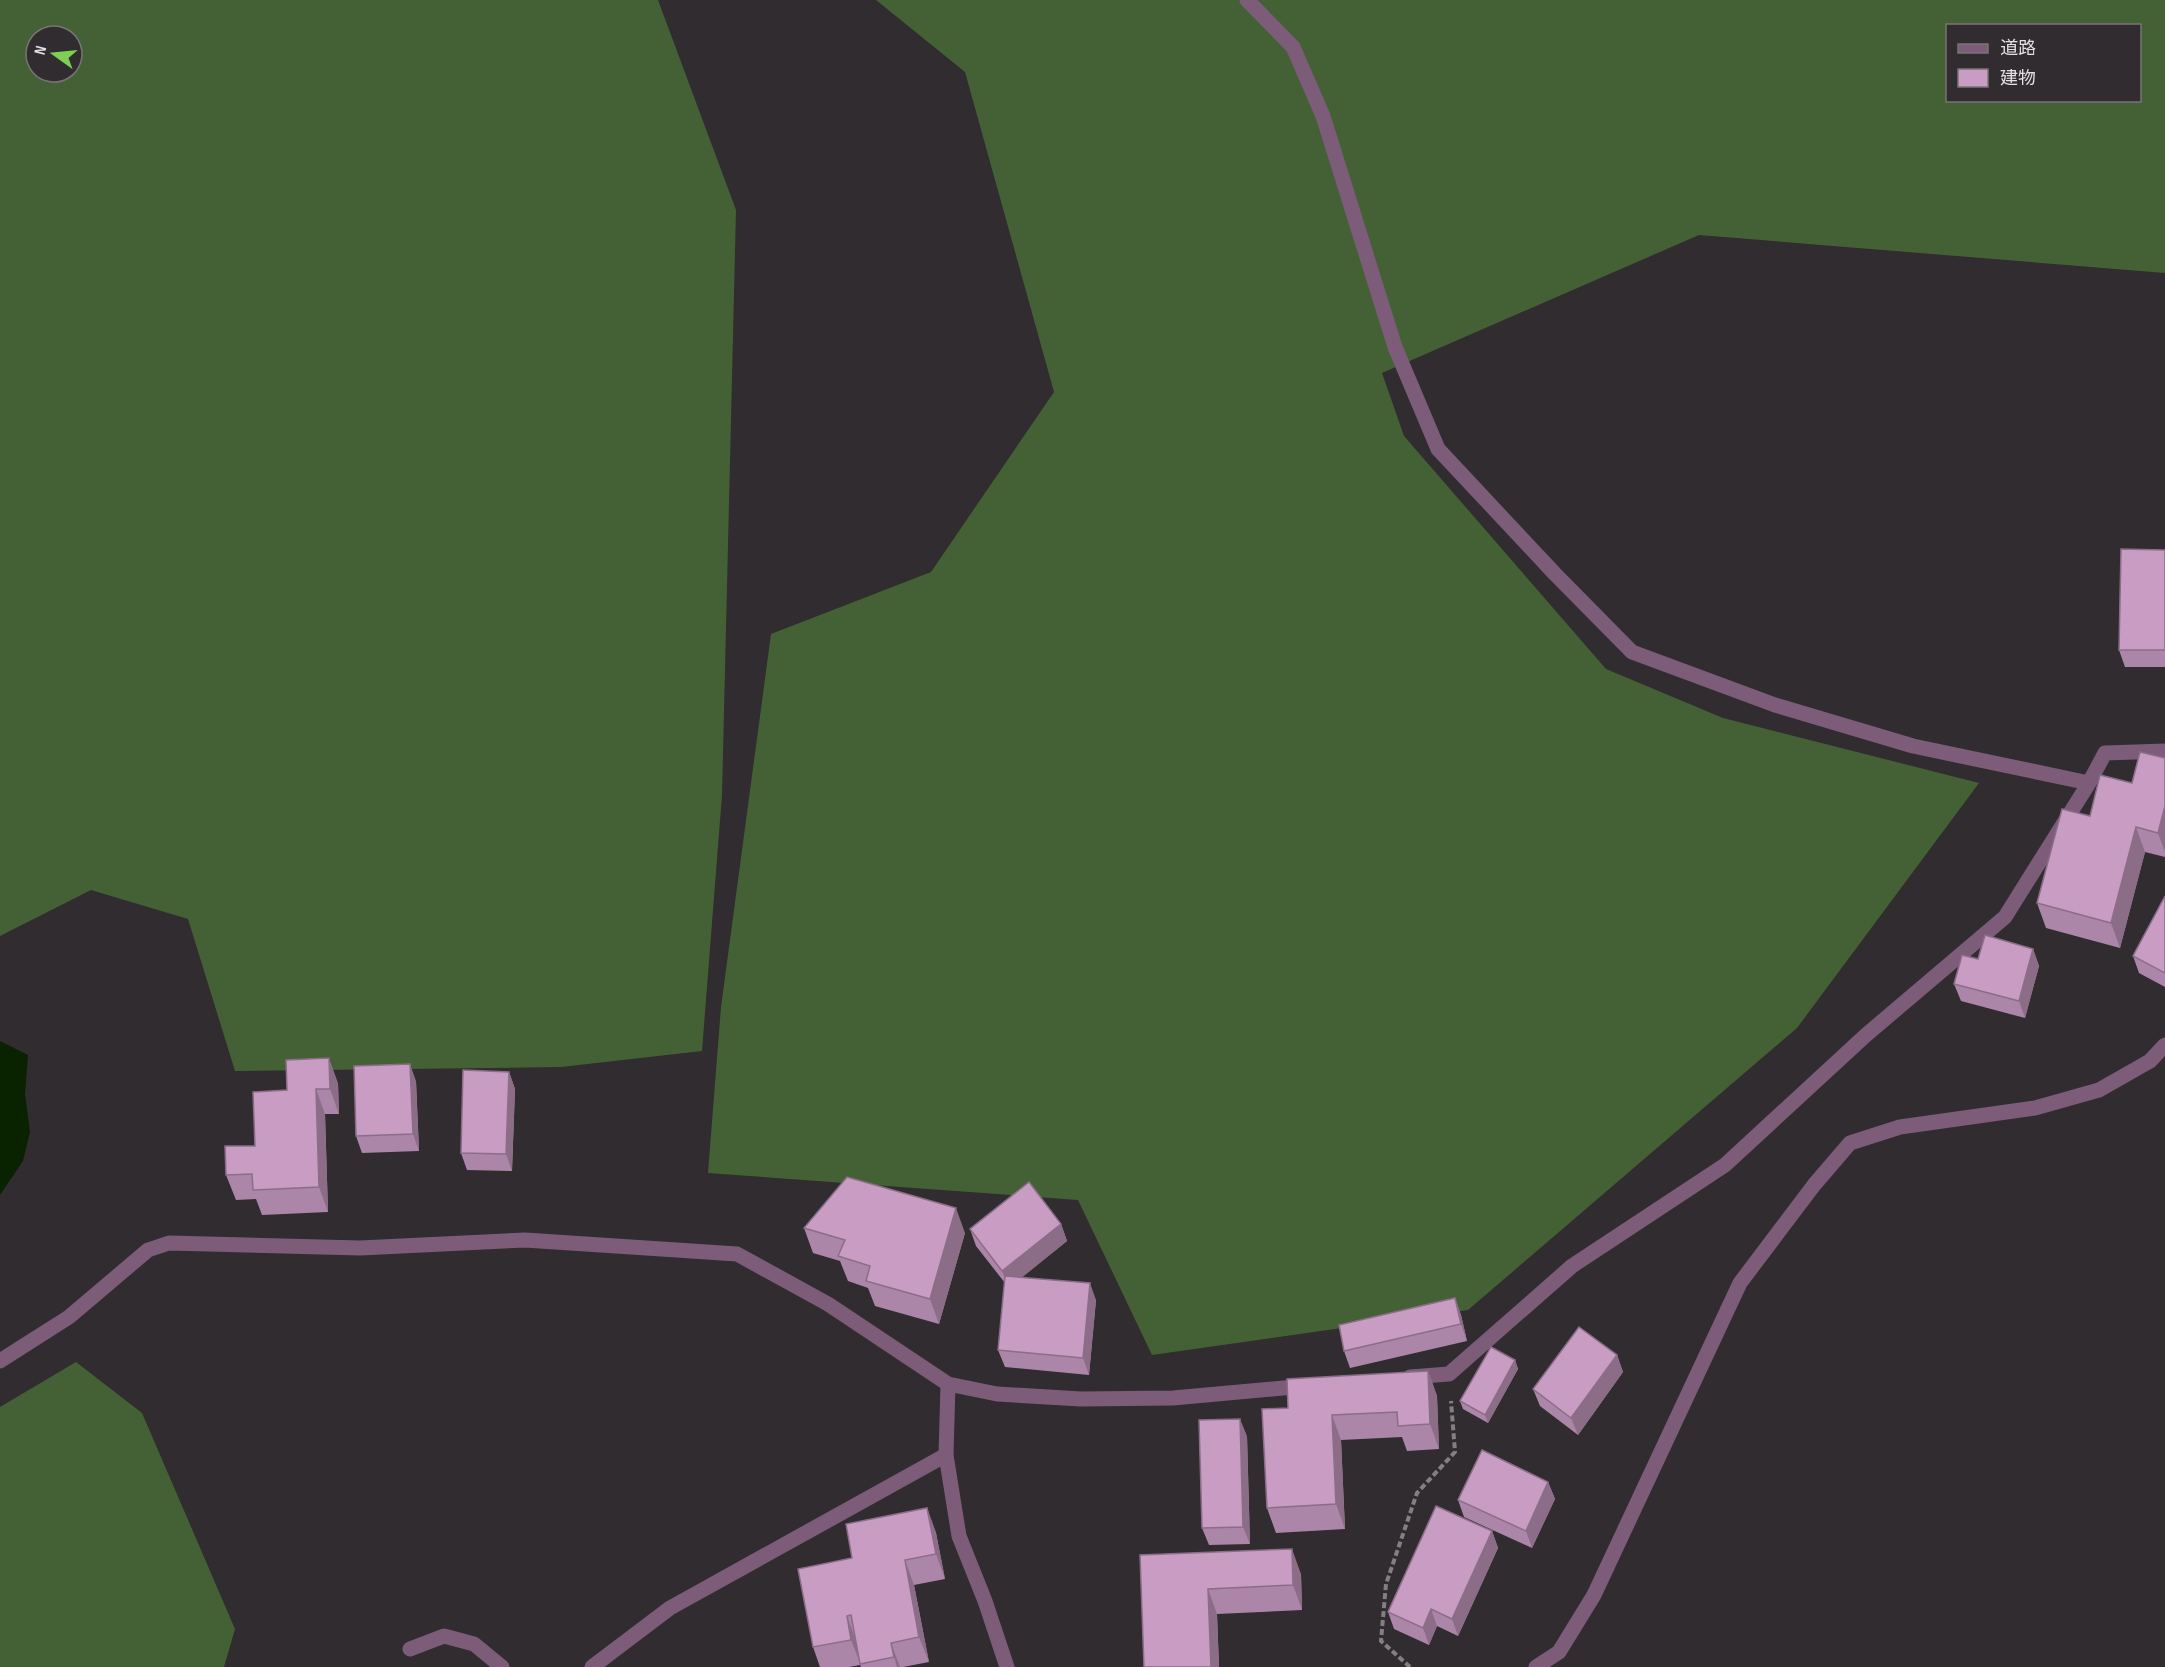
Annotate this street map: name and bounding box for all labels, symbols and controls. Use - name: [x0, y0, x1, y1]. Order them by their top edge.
- north arrow: [24, 24, 84, 84]
- legend: [1946, 24, 2141, 102]
- text: 道路: [2000, 38, 2036, 59]
- text: N: [31, 44, 51, 57]
- text: 建物: [2000, 68, 2036, 89]

